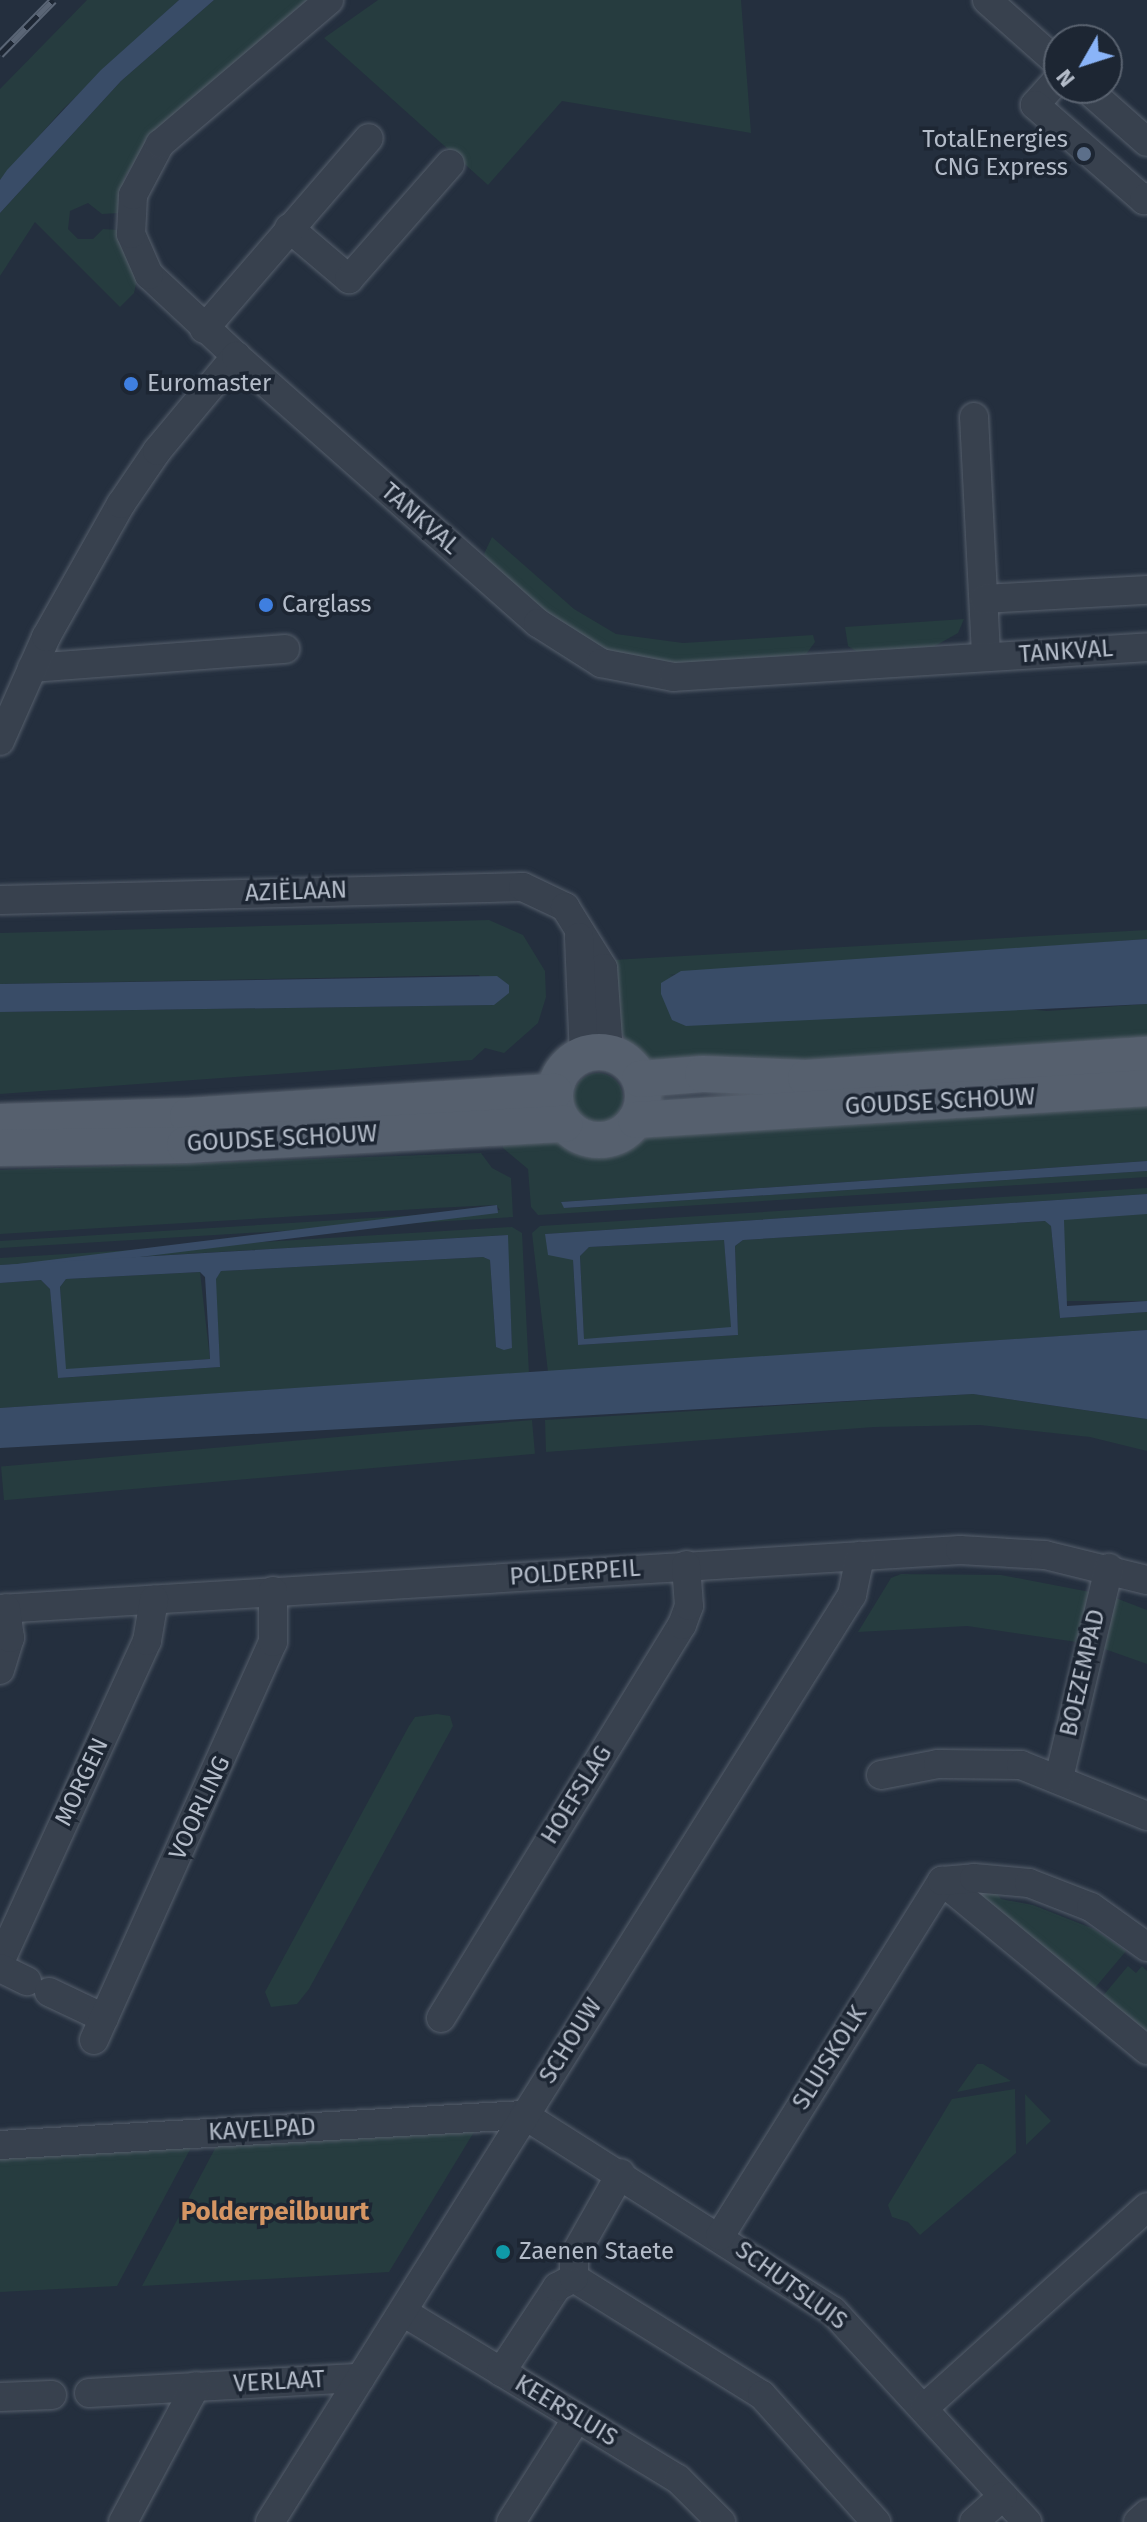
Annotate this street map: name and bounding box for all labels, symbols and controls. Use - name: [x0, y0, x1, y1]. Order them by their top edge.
- north arrow: [1043, 24, 1123, 104]
- text: N: [1050, 64, 1081, 92]
- place label: TotalEnergies CNG Express: [922, 126, 1068, 182]
- marker: TotalEnergies CNG Express: [1075, 145, 1093, 163]
- place label: Euromaster: [147, 370, 271, 398]
- marker: Euromaster: [122, 375, 140, 393]
- street label: TANKVAL: [375, 477, 465, 561]
- place label: Carglass: [282, 591, 372, 619]
- marker: Carglass: [257, 596, 275, 614]
- street label: TANKVAL: [1018, 634, 1114, 670]
- street label: AZIËLAAN: [245, 876, 347, 908]
- street label: GOUDSE SCHOUW: [844, 1083, 1036, 1121]
- street label: GOUDSE SCHOUW: [186, 1120, 378, 1158]
- street label: POLDERPEIL: [509, 1554, 641, 1592]
- street label: BOEZEMPAD: [1054, 1607, 1112, 1739]
- street label: MORGEN: [49, 1733, 115, 1831]
- street label: HOEFSLAG: [535, 1740, 619, 1850]
- street label: VOORLING: [163, 1751, 237, 1865]
- street label: SCHOUW: [534, 1993, 608, 2089]
- street label: SLUISKOLK: [787, 2001, 873, 2115]
- street label: KAVELPAD: [208, 2113, 316, 2147]
- district label: Polderpeilbuurt: [181, 2196, 369, 2228]
- street label: SCHUTSLUIS: [729, 2236, 853, 2336]
- place label: Zaenen Staete: [519, 2238, 674, 2266]
- marker: Zaenen Staete: [494, 2243, 512, 2261]
- street label: VERLAAT: [233, 2365, 325, 2399]
- street label: KEERSLUIS: [509, 2369, 623, 2453]

